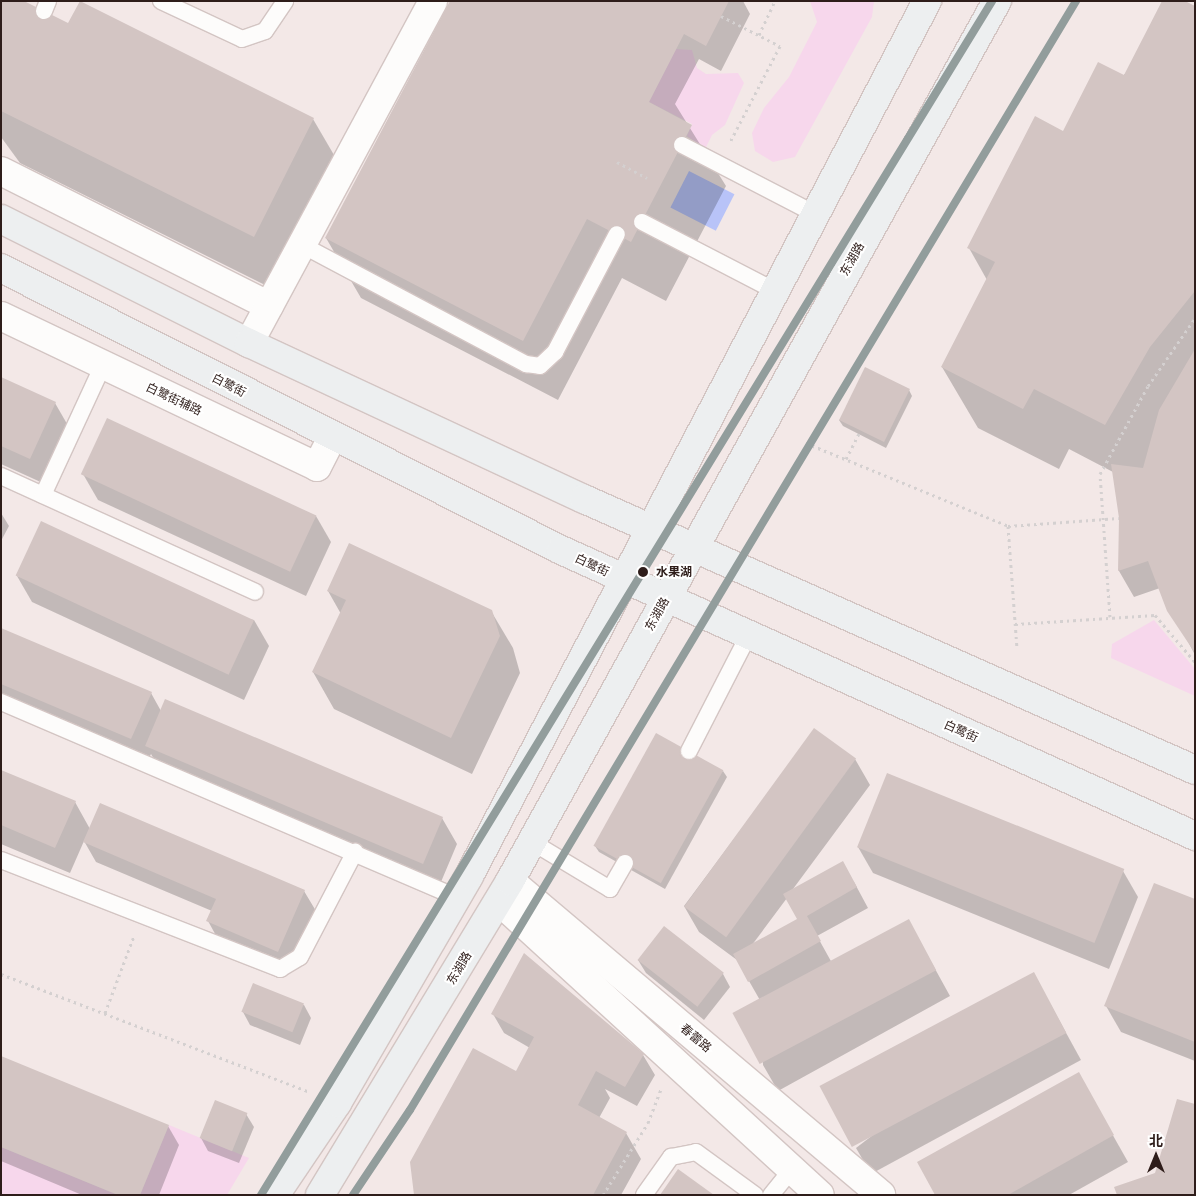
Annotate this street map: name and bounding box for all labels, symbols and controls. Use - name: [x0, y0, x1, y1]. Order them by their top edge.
- street label: 东湖路: [837, 240, 867, 278]
- street label: 白鹭街: [210, 370, 248, 400]
- street label: 白鹭街辅路: [144, 380, 204, 418]
- street label: 白鹭街: [573, 551, 611, 579]
- marker: 水果湖: [634, 563, 652, 581]
- place label: 水果湖: [656, 565, 692, 579]
- street label: 东湖路: [642, 595, 672, 633]
- street label: 白鹭街: [942, 717, 980, 745]
- street label: 东湖路: [444, 949, 474, 987]
- street label: 春蕾路: [678, 1021, 714, 1055]
- north arrow: [1131, 1131, 1181, 1181]
- text: 北: [1149, 1131, 1163, 1150]

